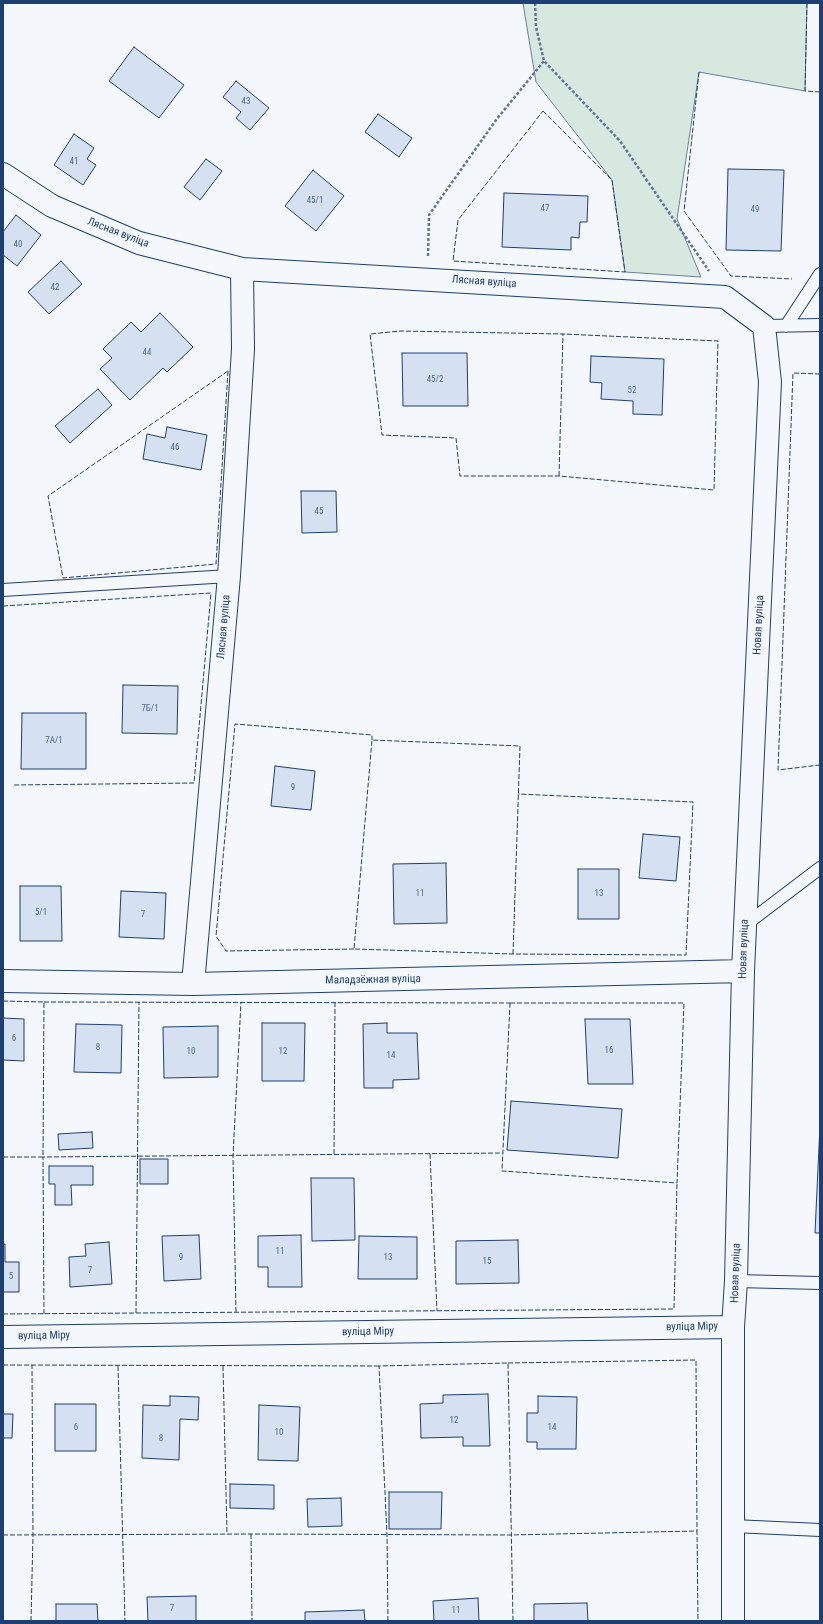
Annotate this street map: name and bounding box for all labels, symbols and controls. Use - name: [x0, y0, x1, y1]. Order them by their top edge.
- house number: 43: [242, 97, 250, 107]
- house number: 41: [70, 157, 78, 167]
- house number: 45/1: [307, 196, 323, 206]
- house number: 47: [541, 204, 549, 214]
- house number: 49: [751, 205, 759, 215]
- street label: Лясная вуліца: [85, 215, 151, 251]
- house number: 40: [14, 240, 22, 250]
- street label: Лясная вуліца: [451, 273, 517, 291]
- house number: 42: [51, 283, 59, 293]
- house number: 44: [143, 348, 151, 358]
- house number: 45/2: [427, 375, 443, 385]
- house number: 52: [628, 386, 636, 396]
- house number: 46: [171, 443, 179, 453]
- house number: 45: [315, 507, 323, 517]
- street label: Лясная вуліца: [215, 594, 233, 660]
- street label: Новая вуліца: [751, 595, 767, 655]
- house number: 7Б/1: [141, 704, 159, 714]
- house number: 7A/1: [45, 736, 63, 746]
- house number: 9: [291, 783, 295, 793]
- house number: 11: [416, 889, 424, 899]
- house number: 13: [595, 889, 603, 899]
- house number: 5/1: [35, 908, 47, 918]
- house number: 7: [141, 910, 145, 920]
- street label: Новая вуліца: [736, 919, 752, 979]
- street label: Маладзёжная вуліца: [325, 973, 421, 987]
- house number: 6: [12, 1034, 16, 1044]
- house number: 8: [96, 1043, 100, 1053]
- house number: 16: [605, 1046, 613, 1056]
- house number: 10: [187, 1047, 195, 1057]
- house number: 12: [279, 1047, 287, 1057]
- house number: 14: [387, 1051, 395, 1061]
- street label: Новая вуліца: [728, 1243, 744, 1303]
- house number: 11: [276, 1247, 284, 1257]
- house number: 9: [179, 1253, 183, 1263]
- house number: 13: [384, 1253, 392, 1263]
- house number: 15: [483, 1257, 491, 1267]
- house number: 7: [88, 1266, 92, 1276]
- house number: 5: [9, 1272, 13, 1282]
- street label: вуліца Міру: [666, 1320, 718, 1334]
- street label: вуліца Міру: [342, 1325, 394, 1339]
- street label: вуліца Міру: [18, 1329, 70, 1343]
- house number: 12: [450, 1416, 458, 1426]
- house number: 6: [74, 1423, 78, 1433]
- house number: 14: [548, 1423, 556, 1433]
- house number: 10: [275, 1428, 283, 1438]
- house number: 8: [159, 1434, 163, 1444]
- house number: 7: [170, 1604, 174, 1614]
- house number: 11: [452, 1606, 460, 1616]

